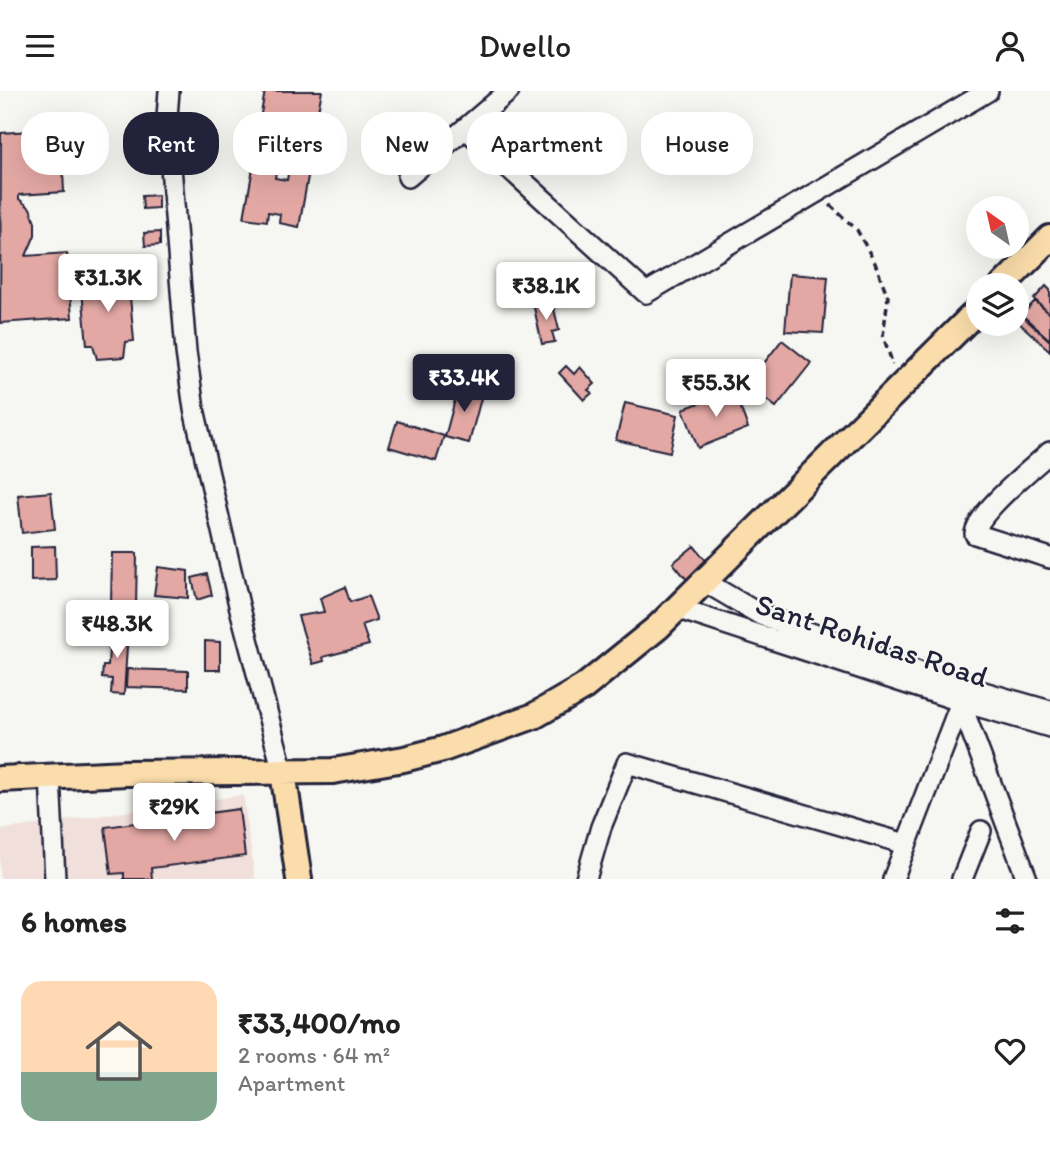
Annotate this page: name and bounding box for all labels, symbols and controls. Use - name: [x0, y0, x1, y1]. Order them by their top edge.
- icon: menu: [21, 27, 59, 65]
- text: Dwello: [479, 27, 571, 65]
- icon: person: [991, 27, 1029, 65]
- chip: Buy: [21, 112, 109, 175]
- chip: Rent: [123, 112, 219, 175]
- chip: Filters: [233, 112, 347, 175]
- chip: New: [361, 112, 453, 175]
- chip: Apartment: [467, 112, 627, 175]
- chip: House: [641, 112, 753, 175]
- north arrow: [966, 196, 1029, 259]
- map controls: [966, 196, 1029, 336]
- pin: ₹31.3K: [51, 255, 165, 314]
- text: ₹31.3K: [74, 263, 142, 291]
- pin: ₹38.1K: [489, 263, 603, 322]
- text: ₹38.1K: [512, 271, 580, 299]
- button: layers: [966, 273, 1029, 336]
- pin: ₹33.4K: [407, 355, 521, 414]
- pin: ₹55.3K: [659, 359, 773, 419]
- text: ₹33.4K: [429, 363, 499, 391]
- text: ₹55.3K: [682, 368, 750, 396]
- street label: Sant Rohidas Road: [751, 585, 993, 695]
- pin: ₹48.3K: [60, 601, 174, 660]
- text: ₹48.3K: [82, 609, 152, 637]
- pin: ₹29K: [133, 783, 215, 843]
- text: ₹29K: [149, 792, 199, 820]
- icon: filters: [991, 902, 1029, 940]
- text: 6 homes: [21, 903, 127, 940]
- text: ₹33,400/mo: [238, 1004, 401, 1041]
- icon: home: [77, 1009, 161, 1093]
- icon: heart: [991, 1032, 1029, 1070]
- text: 2 rooms · 64 m²: [238, 1041, 390, 1069]
- text: Apartment: [238, 1069, 345, 1097]

